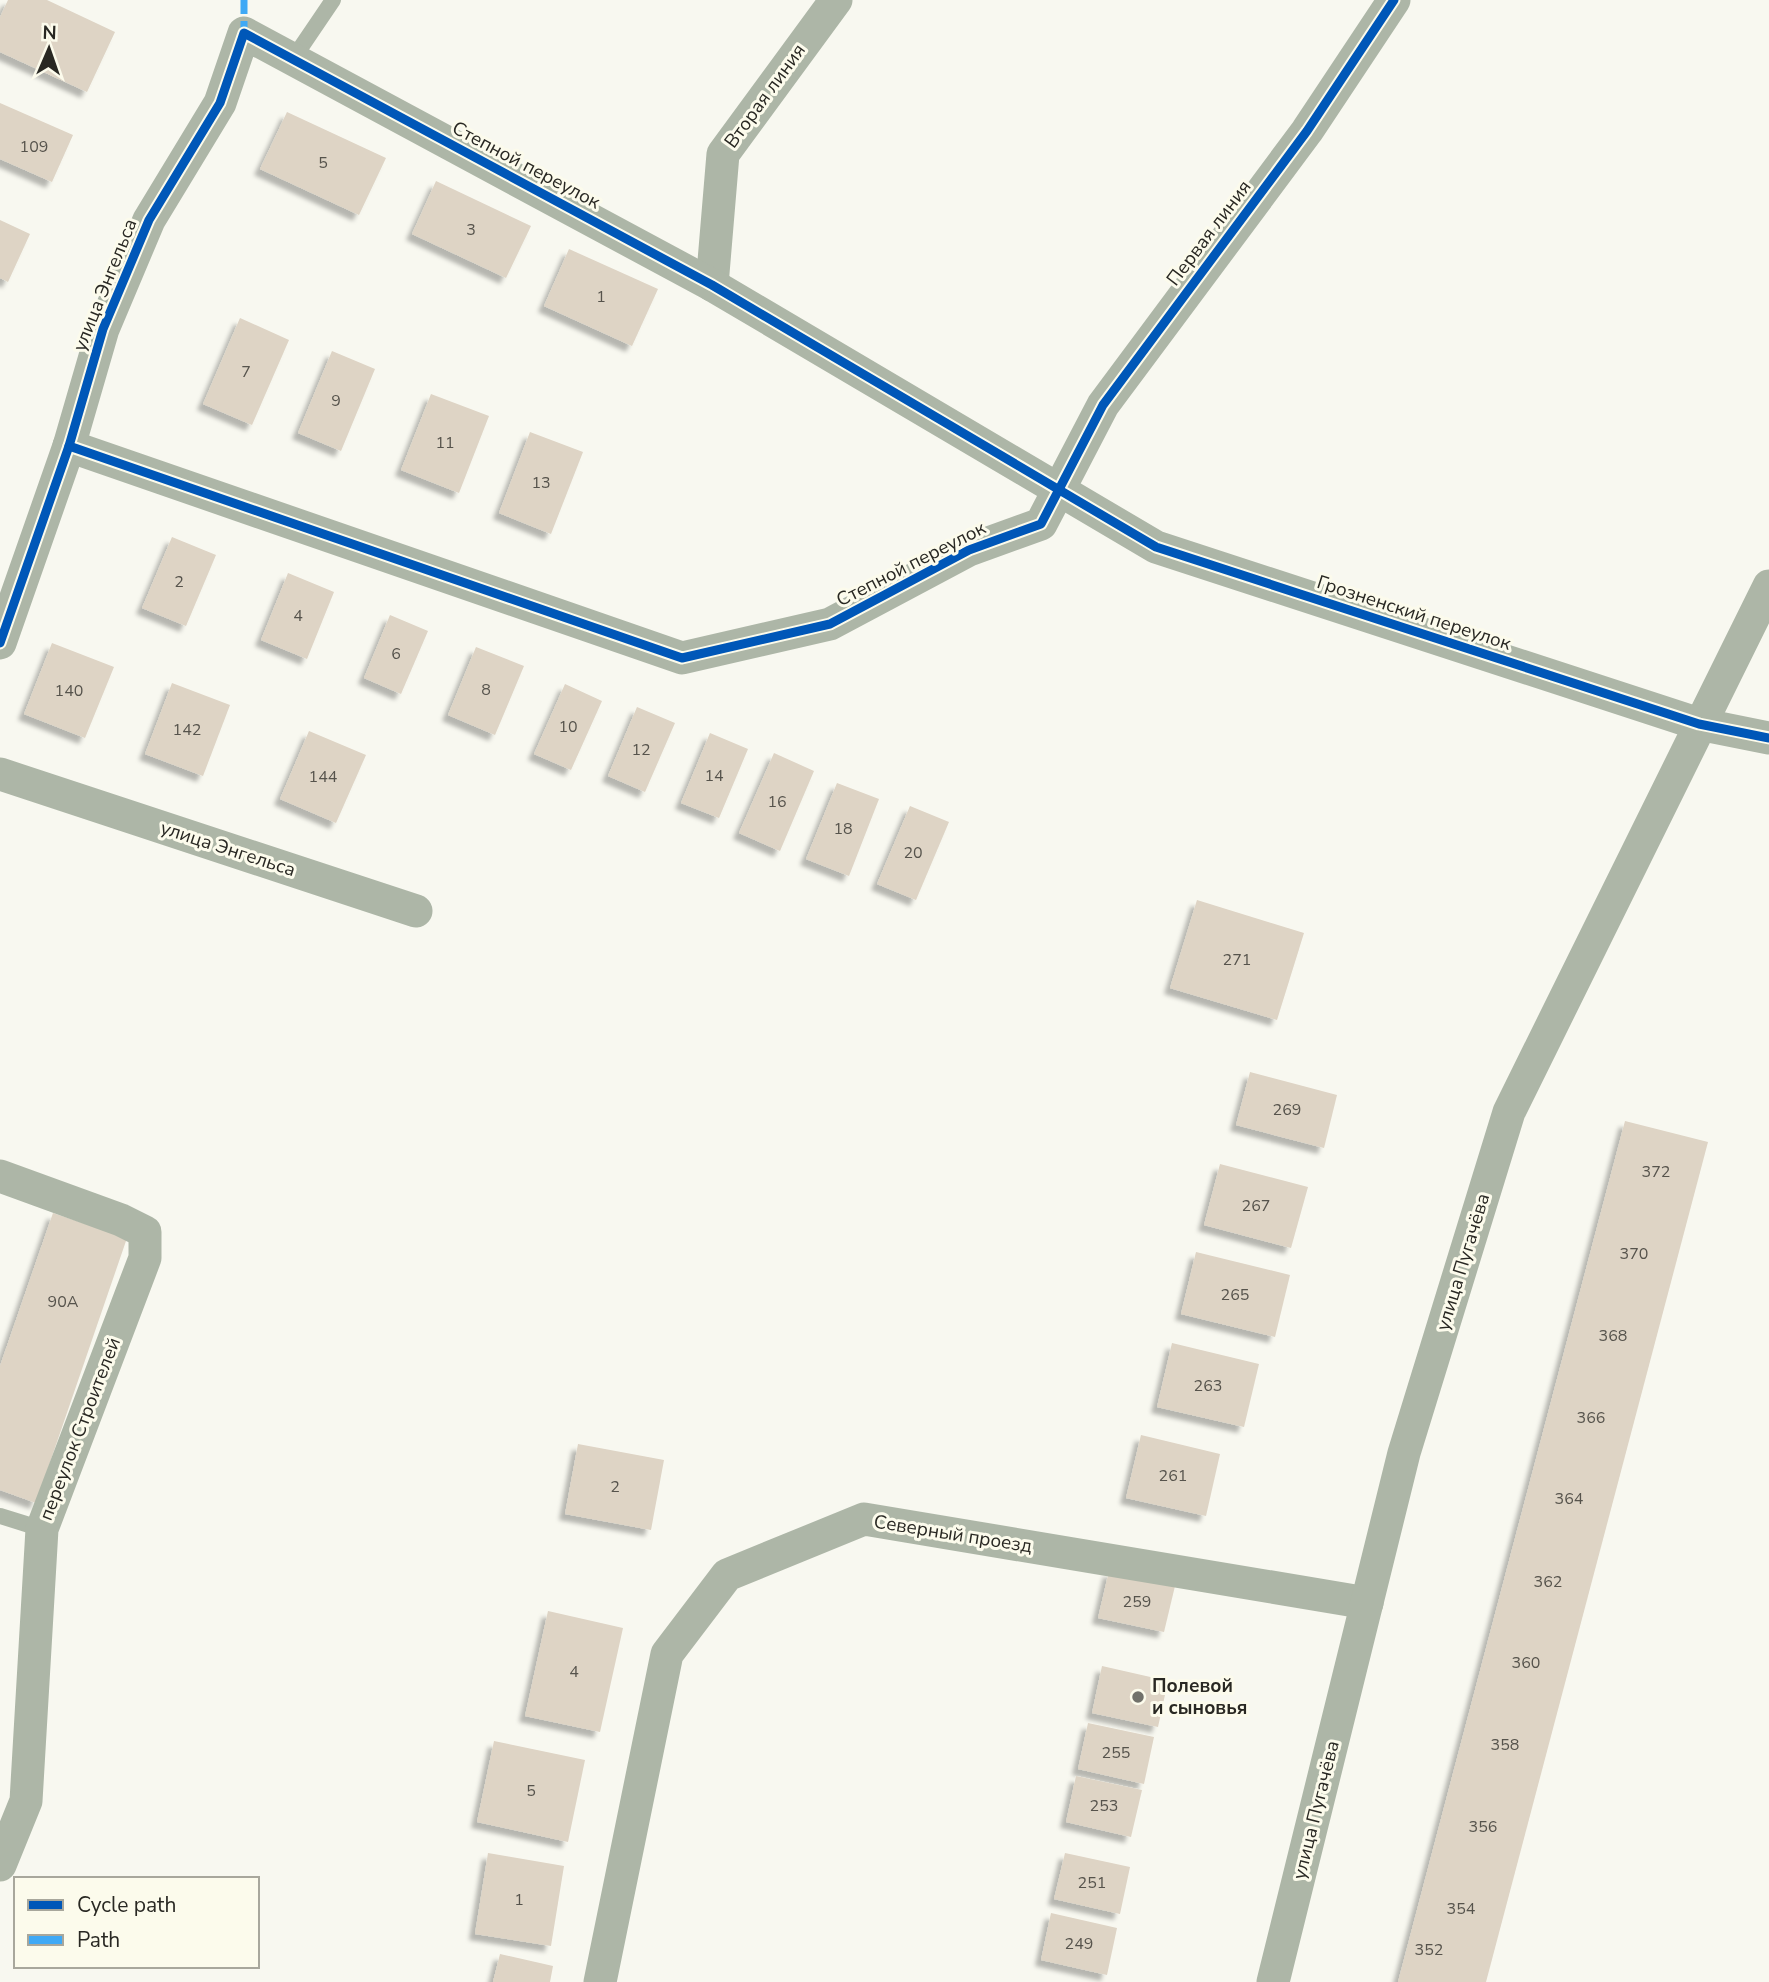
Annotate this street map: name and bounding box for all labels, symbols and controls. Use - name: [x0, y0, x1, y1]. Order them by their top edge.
- north arrow: [14, 14, 84, 84]
- text: N: [42, 20, 57, 46]
- street label: Вторая линия: [718, 39, 812, 153]
- street label: Степной переулок: [447, 115, 605, 215]
- house number: 109: [20, 136, 48, 158]
- house number: 5: [318, 152, 328, 174]
- street label: Первая линия: [1161, 175, 1257, 291]
- street label: улица Энгельса: [67, 215, 143, 355]
- house number: 3: [466, 219, 476, 241]
- house number: 1: [596, 286, 606, 308]
- house number: 7: [241, 361, 251, 383]
- house number: 9: [331, 390, 341, 412]
- house number: 11: [435, 432, 455, 454]
- house number: 13: [531, 472, 551, 494]
- street label: Степной переулок: [832, 515, 990, 613]
- street label: Грозненский переулок: [1314, 569, 1514, 657]
- house number: 2: [174, 571, 184, 593]
- house number: 4: [293, 605, 303, 627]
- house number: 6: [391, 643, 401, 665]
- house number: 8: [481, 679, 491, 701]
- house number: 140: [55, 680, 83, 702]
- house number: 10: [558, 716, 578, 738]
- house number: 142: [173, 719, 201, 741]
- house number: 12: [631, 739, 651, 761]
- house number: 14: [704, 765, 724, 787]
- house number: 144: [309, 766, 338, 788]
- house number: 16: [767, 791, 787, 813]
- street label: улица Энгельса: [157, 815, 299, 883]
- house number: 18: [833, 818, 853, 840]
- house number: 20: [903, 842, 923, 864]
- house number: 271: [1223, 949, 1251, 971]
- house number: 269: [1273, 1099, 1301, 1121]
- house number: 372: [1642, 1161, 1670, 1183]
- street label: улица Пугачёва: [1430, 1190, 1496, 1334]
- house number: 267: [1242, 1195, 1270, 1217]
- house number: 370: [1620, 1243, 1648, 1265]
- house number: 265: [1221, 1284, 1249, 1306]
- house number: 90А: [48, 1291, 79, 1313]
- house number: 368: [1599, 1325, 1627, 1347]
- street label: переулок Строителей: [33, 1334, 127, 1524]
- house number: 263: [1194, 1375, 1222, 1397]
- house number: 366: [1577, 1407, 1605, 1429]
- house number: 261: [1159, 1465, 1187, 1487]
- house number: 2: [610, 1476, 620, 1498]
- house number: 364: [1555, 1488, 1584, 1510]
- street label: Северный проезд: [872, 1509, 1034, 1559]
- house number: 362: [1534, 1571, 1562, 1593]
- house number: 259: [1123, 1591, 1151, 1613]
- house number: 360: [1512, 1652, 1540, 1674]
- house number: 4: [569, 1661, 579, 1683]
- place label: Полевой и сыновья: [1152, 1673, 1248, 1721]
- marker: Полевой и сыновья: [1130, 1689, 1146, 1705]
- house number: 358: [1491, 1734, 1519, 1756]
- street label: улица Пугачёва: [1286, 1738, 1346, 1882]
- house number: 255: [1102, 1742, 1130, 1764]
- house number: 5: [526, 1780, 536, 1802]
- house number: 253: [1090, 1795, 1118, 1817]
- house number: 356: [1469, 1816, 1497, 1838]
- house number: 251: [1078, 1872, 1106, 1894]
- legend: [14, 1877, 259, 1968]
- house number: 1: [514, 1889, 524, 1911]
- text: Cycle path: [77, 1891, 176, 1919]
- house number: 354: [1447, 1898, 1476, 1920]
- text: Path: [77, 1926, 120, 1954]
- house number: 249: [1065, 1933, 1093, 1955]
- house number: 352: [1415, 1939, 1443, 1961]

